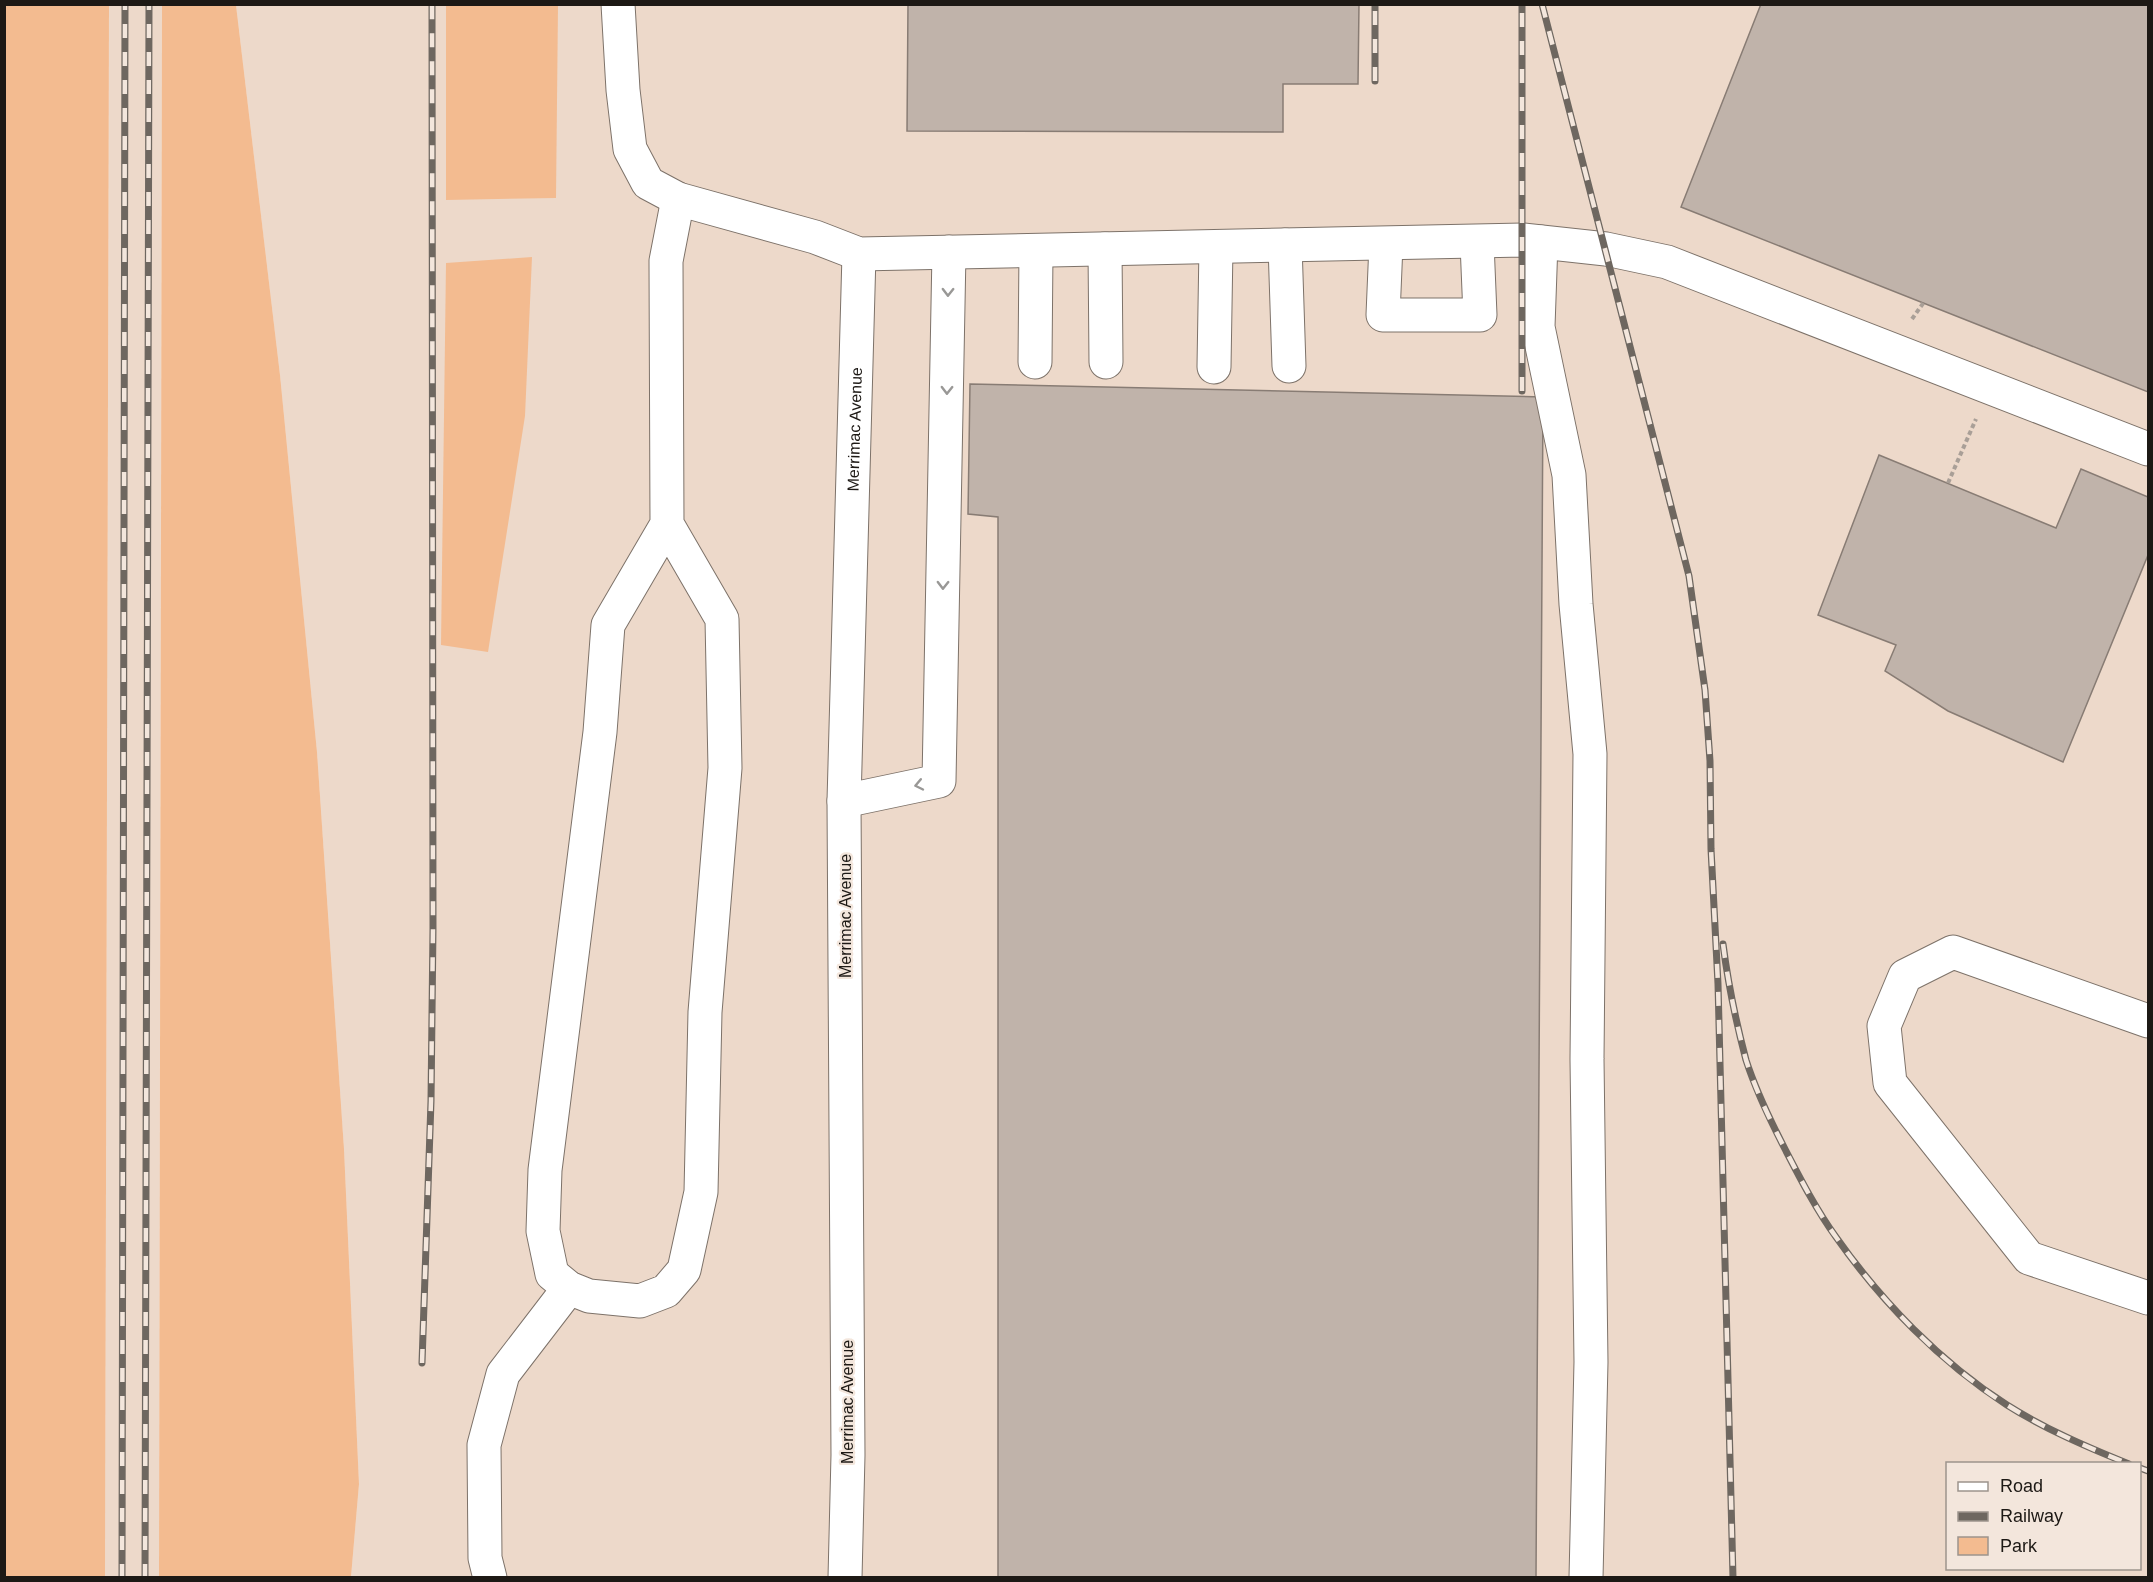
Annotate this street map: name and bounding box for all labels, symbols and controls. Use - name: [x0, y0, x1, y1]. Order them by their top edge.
- one-way arrow: [942, 287, 955, 296]
- street label: Merrimac Avenue: [844, 367, 864, 492]
- one-way arrow: [941, 386, 953, 395]
- one-way arrow: [937, 581, 949, 590]
- one-way arrow: [914, 778, 924, 791]
- street label: Merrimac Avenue: [837, 854, 854, 978]
- street label: Merrimac Avenue: [839, 1340, 856, 1464]
- legend: [1946, 1462, 2141, 1570]
- text: Road: [2000, 1476, 2043, 1496]
- text: Railway: [2000, 1506, 2063, 1526]
- text: Park: [2000, 1536, 2038, 1556]

